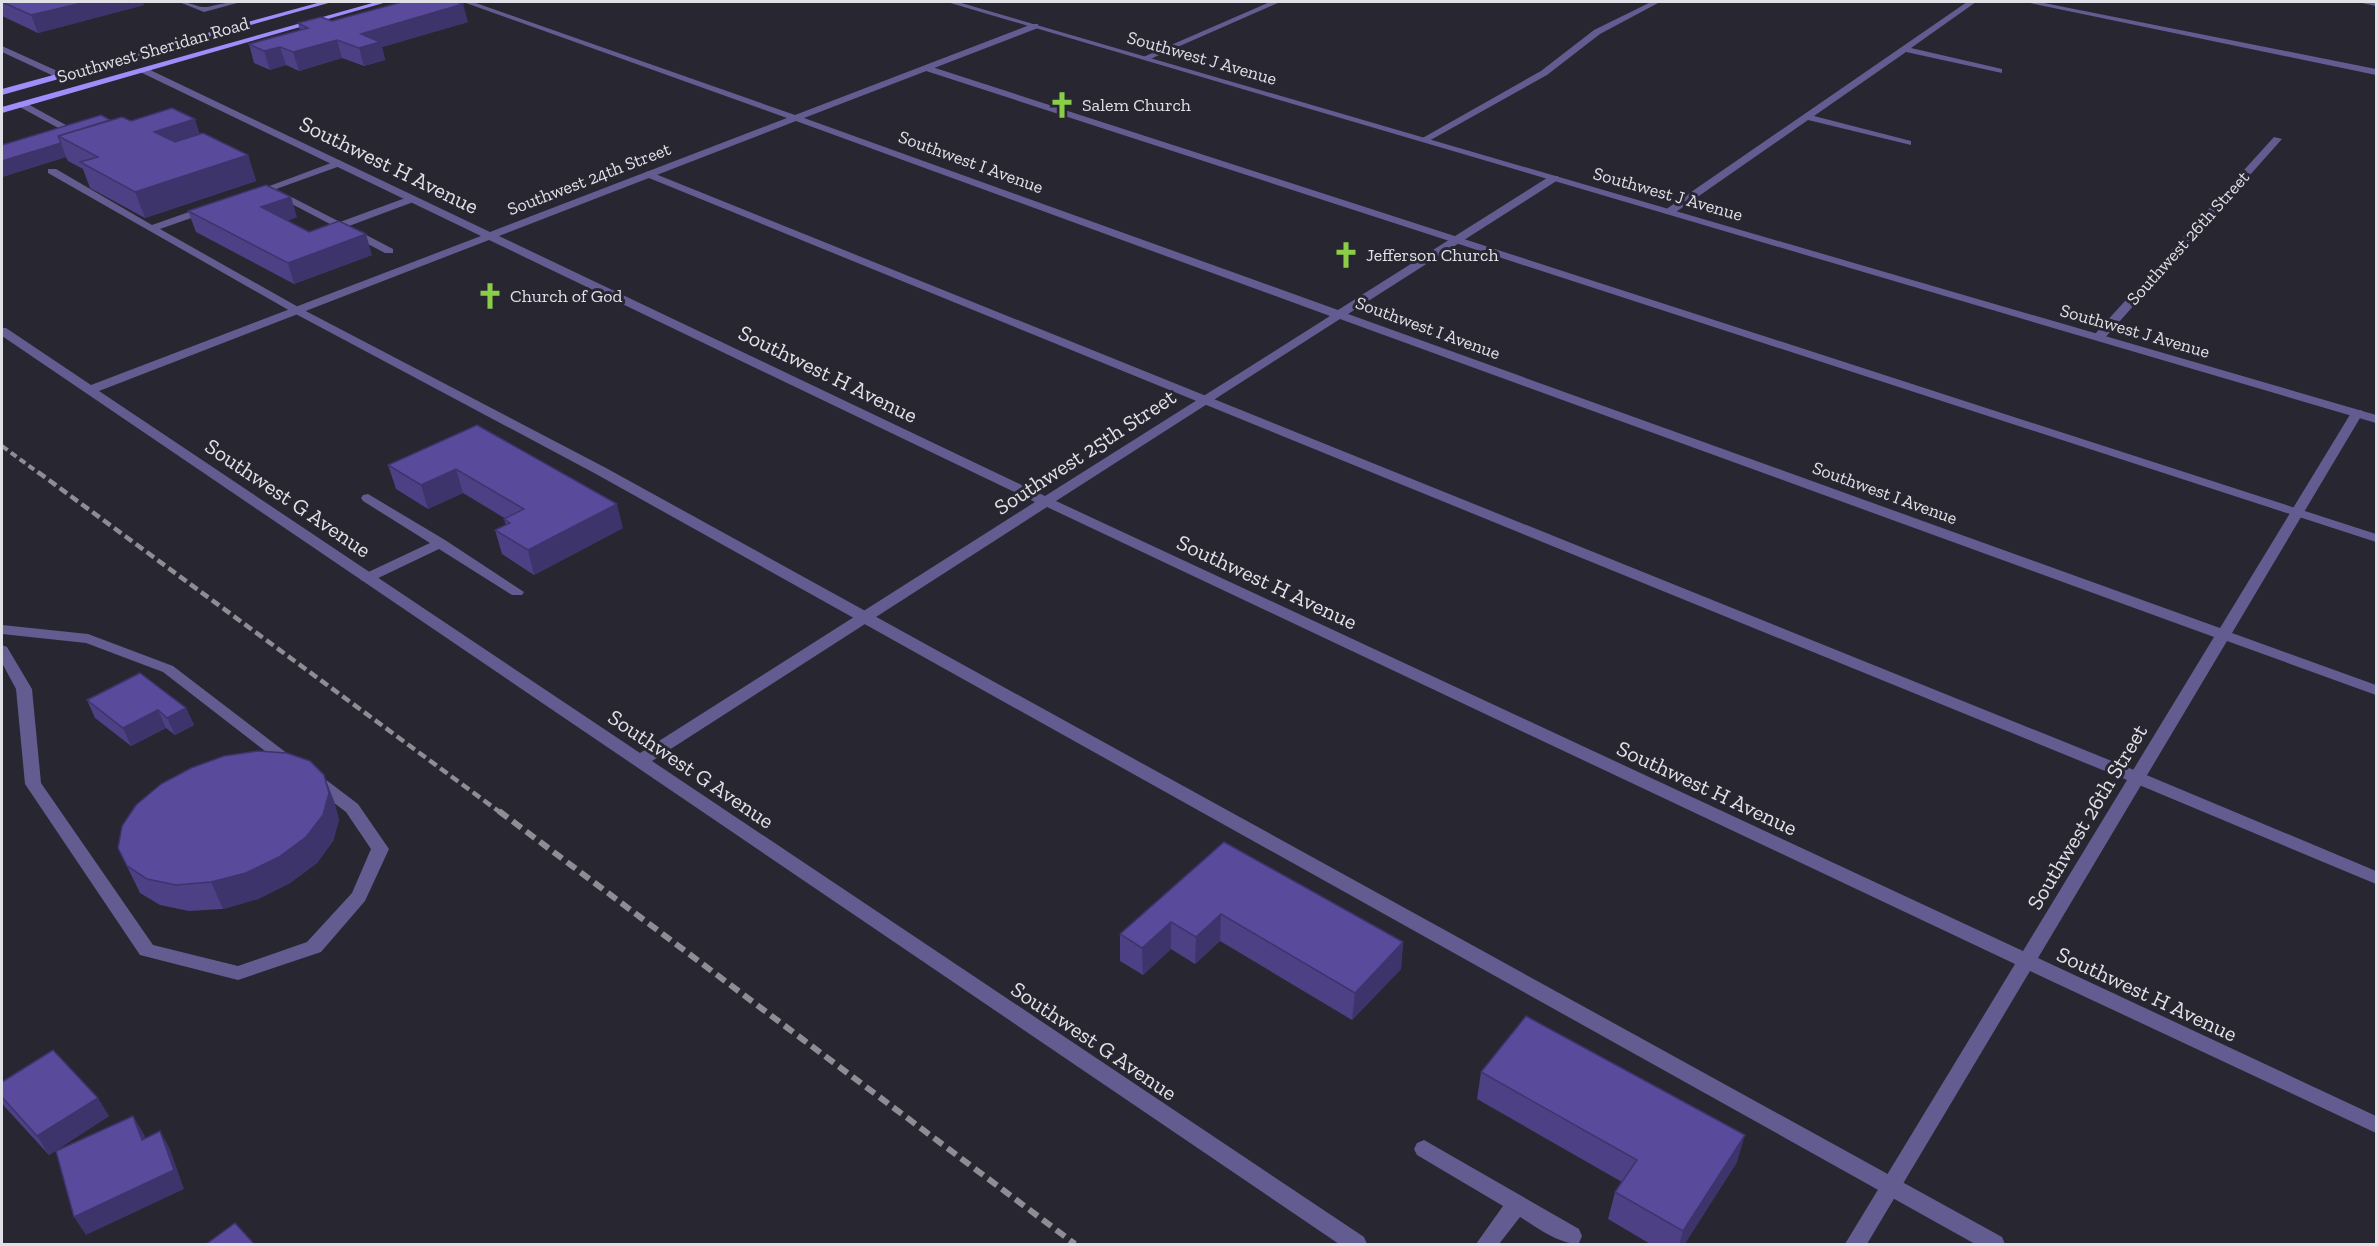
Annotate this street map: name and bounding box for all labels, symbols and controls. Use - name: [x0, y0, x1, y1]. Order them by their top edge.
- street label: Southwest Sheridan Road: [55, 12, 252, 88]
- street label: Southwest J Avenue: [1125, 26, 1279, 90]
- church icon: Salem Church: [1047, 90, 1077, 120]
- place label: Salem Church: [1082, 94, 1191, 116]
- street label: Southwest H Avenue: [295, 110, 483, 220]
- street label: Southwest I Avenue: [896, 126, 1046, 198]
- street label: Southwest 24th Street: [504, 138, 674, 220]
- street label: Southwest J Avenue: [1591, 162, 1745, 226]
- street label: Southwest 26th Street: [2122, 166, 2254, 310]
- church icon: Jefferson Church: [1331, 240, 1361, 270]
- place label: Jefferson Church: [1366, 244, 1498, 266]
- church icon: Church of God: [475, 281, 505, 311]
- place label: Church of God: [510, 285, 622, 307]
- street label: Southwest I Avenue: [1353, 292, 1503, 364]
- street label: Southwest J Avenue: [2058, 299, 2212, 363]
- street label: Southwest H Avenue: [734, 319, 922, 429]
- street label: Southwest 25th Street: [989, 383, 1182, 521]
- street label: Southwest G Avenue: [200, 432, 376, 564]
- street label: Southwest I Avenue: [1810, 457, 1960, 529]
- street label: Southwest H Avenue: [1173, 528, 1361, 636]
- street label: Southwest G Avenue: [603, 703, 779, 835]
- street label: Southwest 26th Street: [2021, 719, 2153, 915]
- street label: Southwest H Avenue: [1613, 734, 1801, 842]
- street label: Southwest H Avenue: [2053, 940, 2241, 1048]
- street label: Southwest G Avenue: [1006, 975, 1182, 1107]

